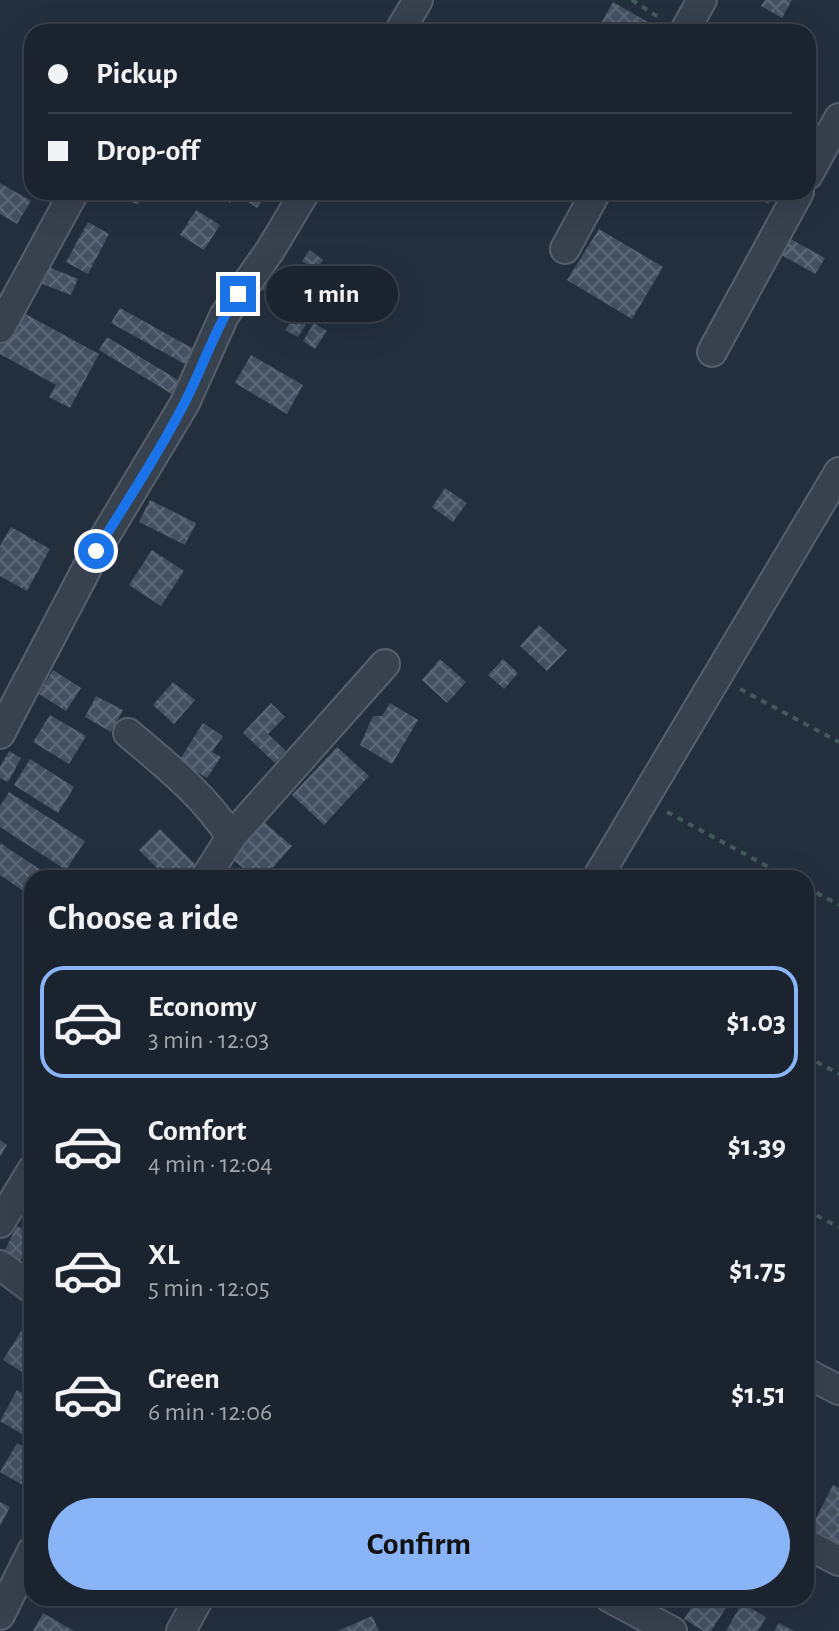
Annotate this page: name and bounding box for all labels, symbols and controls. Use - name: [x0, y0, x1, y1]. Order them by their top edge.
- text: Pickup: [96, 59, 178, 89]
- text: Drop-off: [96, 136, 199, 166]
- callout: 1 min: [266, 266, 398, 322]
- route end: [220, 276, 256, 312]
- text: 1 min: [305, 281, 359, 307]
- route start: [78, 533, 114, 569]
- text: Choose a ride: [48, 900, 238, 936]
- icon: car: [52, 986, 124, 1058]
- text: Economy: [148, 992, 257, 1022]
- text: $1.03: [726, 1007, 786, 1037]
- text: 3 min · 12:03: [148, 1027, 269, 1053]
- icon: car: [52, 1110, 124, 1182]
- text: Comfort: [148, 1116, 247, 1146]
- text: $1.39: [727, 1131, 786, 1161]
- text: 4 min · 12:04: [148, 1151, 273, 1177]
- icon: car: [52, 1234, 124, 1306]
- text: XL: [148, 1240, 180, 1270]
- text: $1.75: [729, 1255, 786, 1285]
- text: 5 min · 12:05: [148, 1275, 270, 1301]
- icon: car: [52, 1358, 124, 1430]
- text: Green: [148, 1364, 220, 1394]
- text: $1.51: [731, 1379, 786, 1409]
- text: 6 min · 12:06: [148, 1399, 272, 1425]
- button: Confirm: [48, 1498, 790, 1590]

